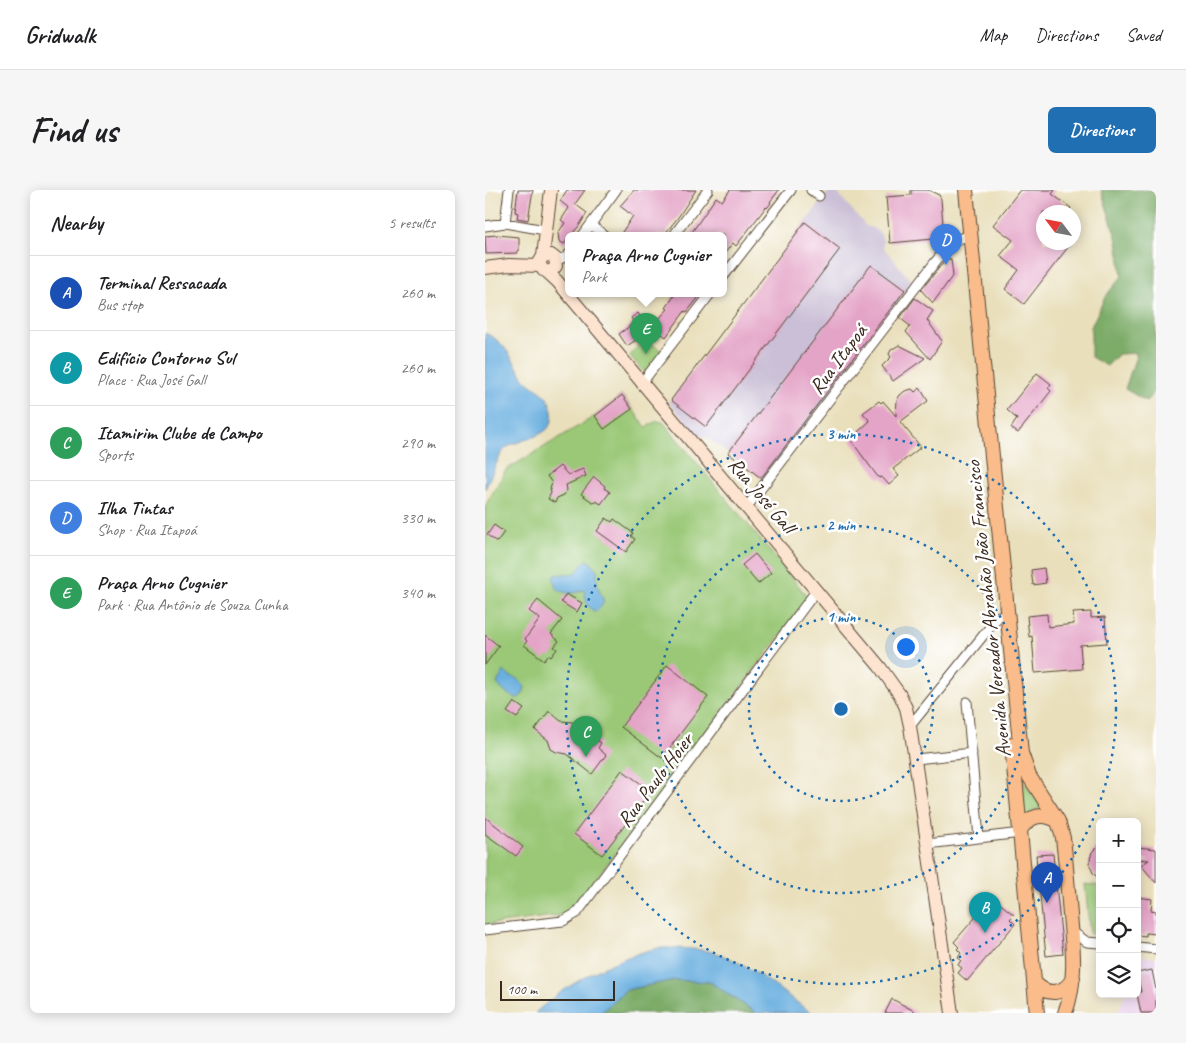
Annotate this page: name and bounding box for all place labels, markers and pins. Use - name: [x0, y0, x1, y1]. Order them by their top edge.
- pin: D: [930, 224, 962, 265]
- pin: E: [630, 313, 662, 354]
- centre of rings: [832, 700, 850, 718]
- pin: C: [570, 716, 602, 757]
- pin: A: [1031, 862, 1063, 903]
- pin: B: [969, 892, 1001, 933]

